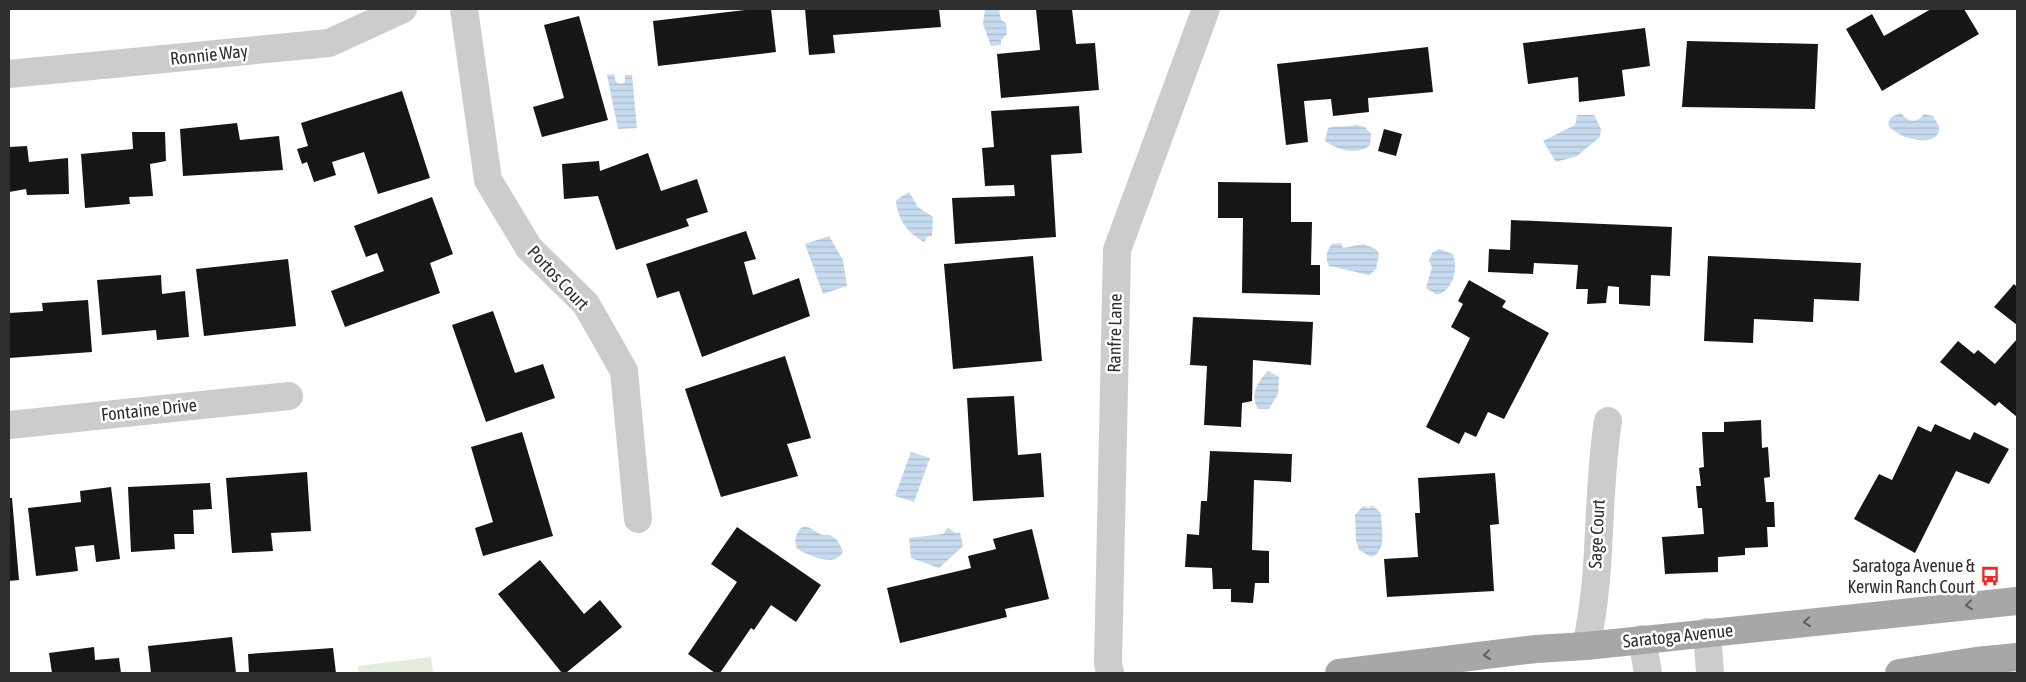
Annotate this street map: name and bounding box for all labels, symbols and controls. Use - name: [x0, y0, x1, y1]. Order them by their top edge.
- street label: Ronnie Way: [169, 40, 249, 69]
- street label: Portos Court: [523, 241, 593, 314]
- street label: Ranfre Lane: [1103, 293, 1126, 373]
- street label: Fontaine Drive: [100, 394, 198, 425]
- street label: Sage Court: [1584, 499, 1609, 569]
- place label: Saratoga Avenue & Kerwin Ranch Court: [1847, 555, 1976, 597]
- bus stop icon: Saratoga Avenue & Kerwin Ranch Court: [1979, 565, 2001, 587]
- one-way arrow: [1964, 600, 1972, 611]
- one-way arrow: [1803, 616, 1811, 627]
- street label: Saratoga Avenue: [1622, 619, 1734, 652]
- one-way arrow: [1483, 649, 1491, 660]

